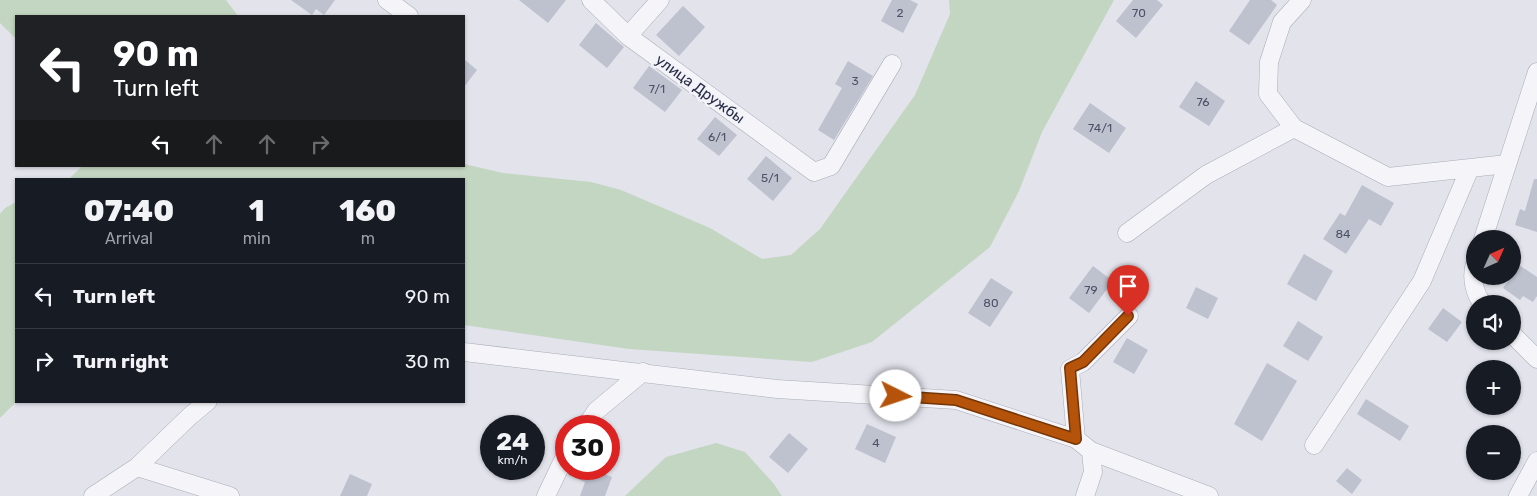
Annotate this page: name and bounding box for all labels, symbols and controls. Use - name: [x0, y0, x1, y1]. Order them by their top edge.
- house number: 2: [896, 6, 904, 20]
- house number: 70: [1132, 6, 1146, 20]
- text: 90 m: [113, 33, 199, 75]
- icon: left: [30, 35, 95, 100]
- street label: улица Дружбы: [652, 51, 748, 127]
- house number: 3: [851, 74, 859, 88]
- text: Turn left: [113, 75, 199, 102]
- house number: 7/1: [649, 82, 665, 96]
- house number: 76: [1196, 95, 1210, 109]
- house number: 74/1: [1088, 121, 1112, 135]
- icon: left: [147, 130, 175, 158]
- icon: ahead: [200, 130, 228, 158]
- icon: ahead: [253, 130, 281, 158]
- icon: right: [306, 130, 334, 158]
- house number: 6/1: [708, 130, 726, 144]
- house number: 5/1: [761, 171, 779, 185]
- text: 07:40: [84, 193, 174, 229]
- text: 1: [249, 193, 265, 229]
- text: 160: [339, 193, 396, 229]
- house number: 84: [1335, 227, 1351, 241]
- text: Arrival: [105, 229, 153, 248]
- text: min: [243, 229, 271, 248]
- text: m: [361, 229, 375, 248]
- north arrow: [1466, 230, 1521, 285]
- map controls: [1466, 230, 1521, 480]
- pin: [1107, 265, 1149, 316]
- icon: arrive: [1114, 272, 1142, 300]
- icon: left: [30, 282, 58, 310]
- house number: 79: [1084, 283, 1098, 297]
- text: Turn left: [73, 285, 155, 308]
- text: 90 m: [405, 285, 450, 308]
- button: sound: [1466, 295, 1521, 350]
- house number: 80: [983, 296, 999, 310]
- icon: right: [30, 347, 58, 375]
- text: Turn right: [73, 350, 168, 373]
- text: 30 m: [405, 350, 450, 373]
- button: +: [1466, 360, 1521, 415]
- position arrow: [869, 369, 921, 421]
- speed limit sign: 30: [555, 415, 620, 480]
- button: −: [1466, 425, 1521, 480]
- text: 24: [496, 427, 529, 456]
- house number: 4: [872, 436, 880, 450]
- text: km/h: [498, 453, 527, 467]

